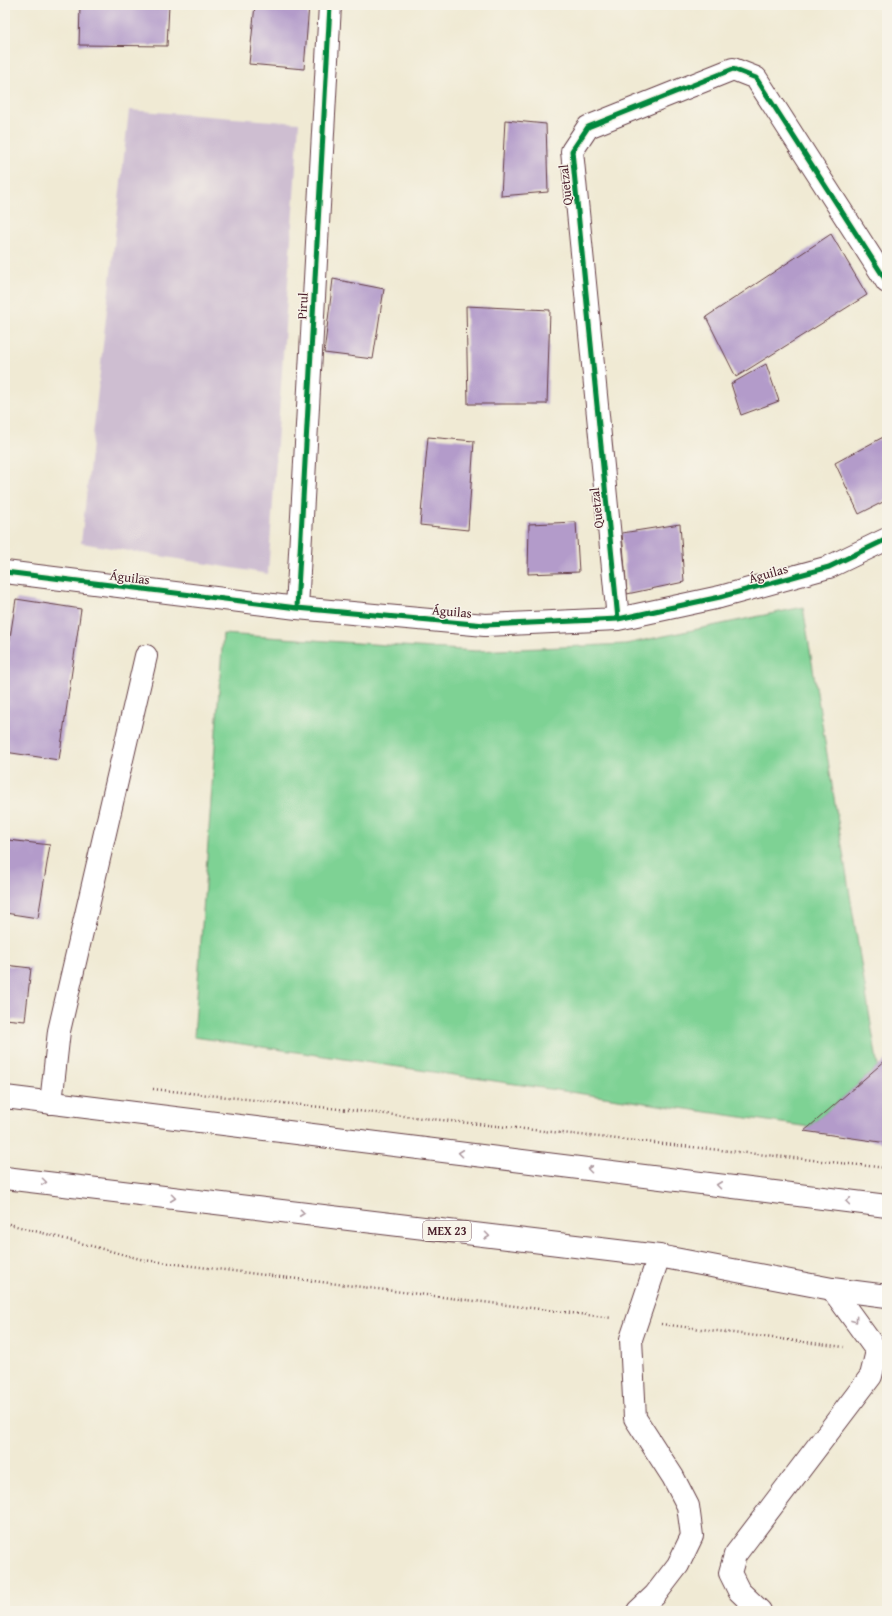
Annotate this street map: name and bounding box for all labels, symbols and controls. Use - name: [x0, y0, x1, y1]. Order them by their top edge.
- street label: Quetzal: [554, 163, 577, 206]
- street label: Pirul: [292, 292, 313, 320]
- street label: Quetzal: [585, 486, 608, 529]
- street label: Águilas: [746, 559, 790, 588]
- street label: Águilas: [109, 566, 151, 589]
- street label: Águilas: [431, 600, 473, 623]
- one-way arrow: [458, 1149, 464, 1158]
- one-way arrow: [587, 1165, 593, 1174]
- one-way arrow: [41, 1177, 47, 1186]
- one-way arrow: [716, 1181, 722, 1190]
- one-way arrow: [170, 1193, 176, 1202]
- one-way arrow: [845, 1197, 851, 1206]
- one-way arrow: [299, 1208, 305, 1217]
- road number: MEX 23: [423, 1221, 471, 1241]
- one-way arrow: [483, 1231, 490, 1240]
- one-way arrow: [850, 1316, 857, 1323]

